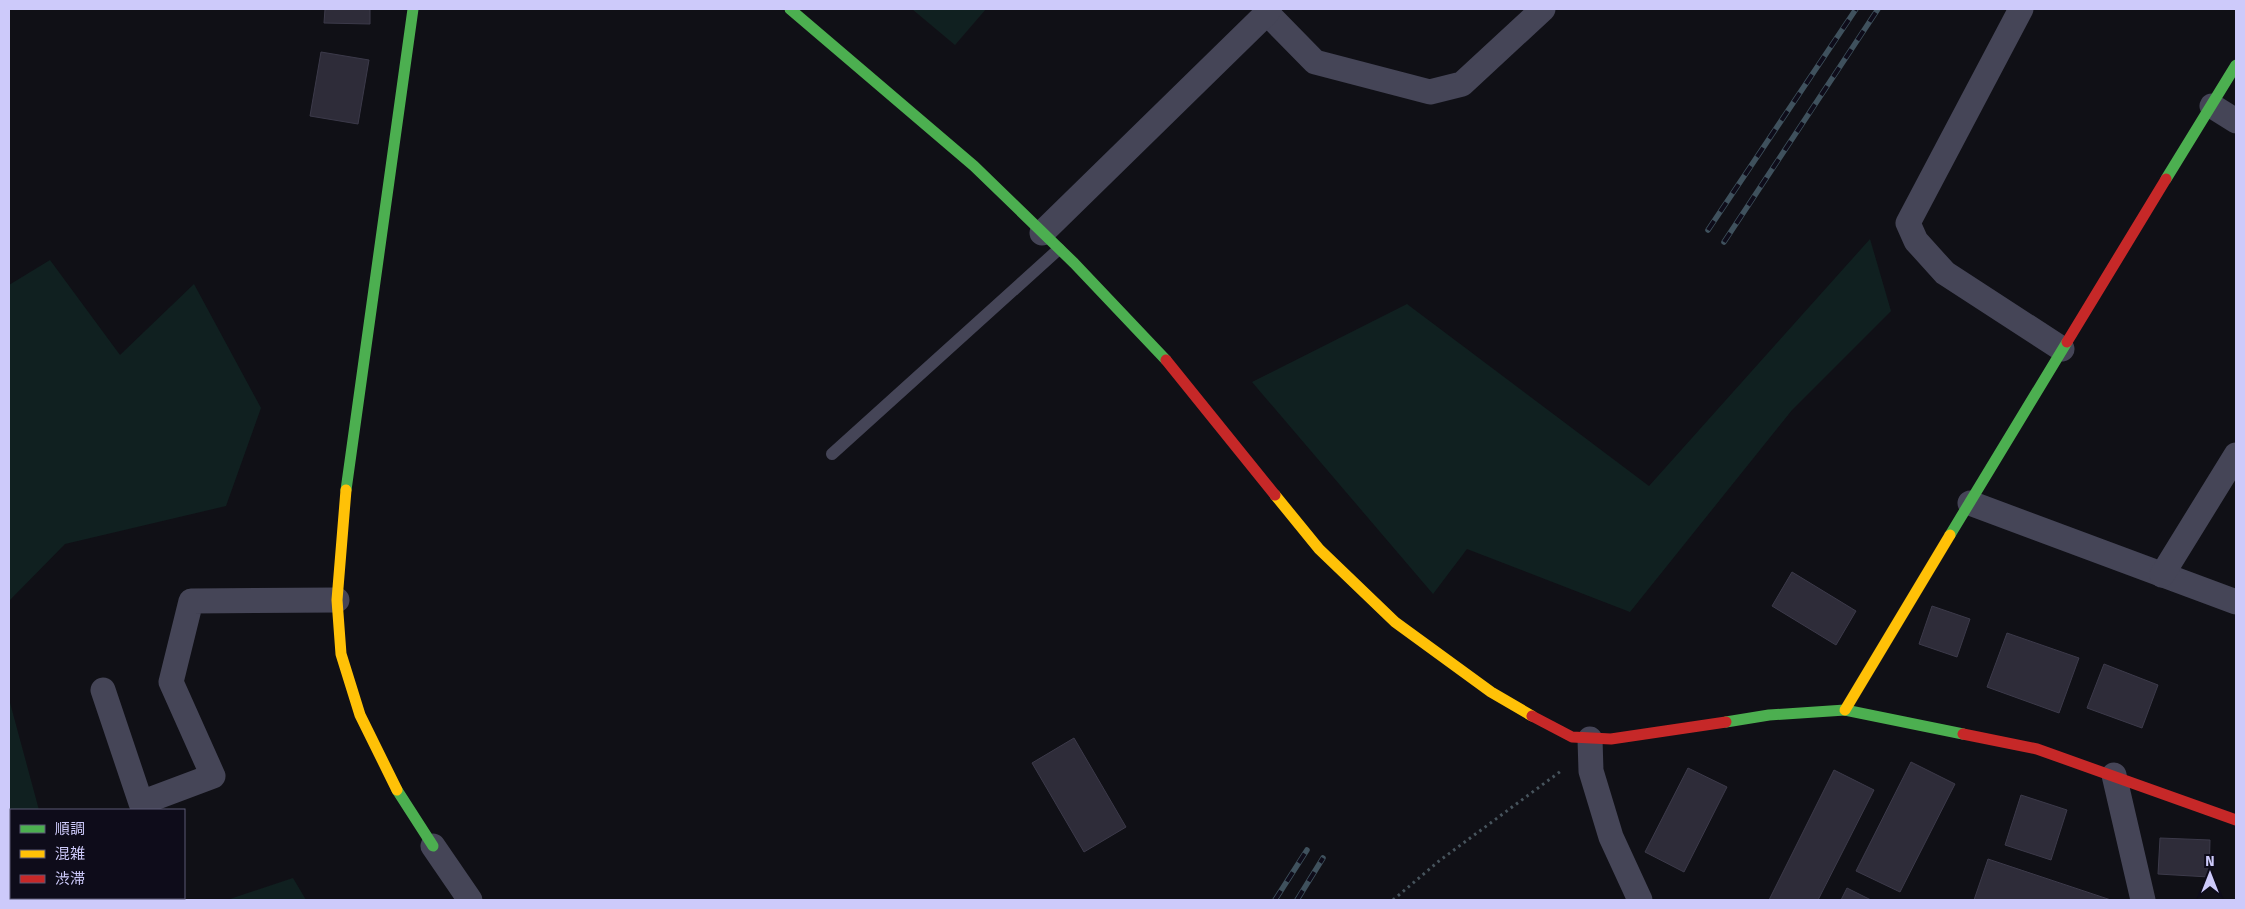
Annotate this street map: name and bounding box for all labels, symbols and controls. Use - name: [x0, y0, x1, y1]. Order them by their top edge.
- legend: [10, 809, 185, 899]
- text: 順調: [55, 820, 85, 838]
- text: 混雑: [55, 845, 85, 863]
- north arrow: [2185, 849, 2235, 899]
- text: N: [2205, 853, 2215, 870]
- text: 渋滞: [55, 870, 85, 888]

